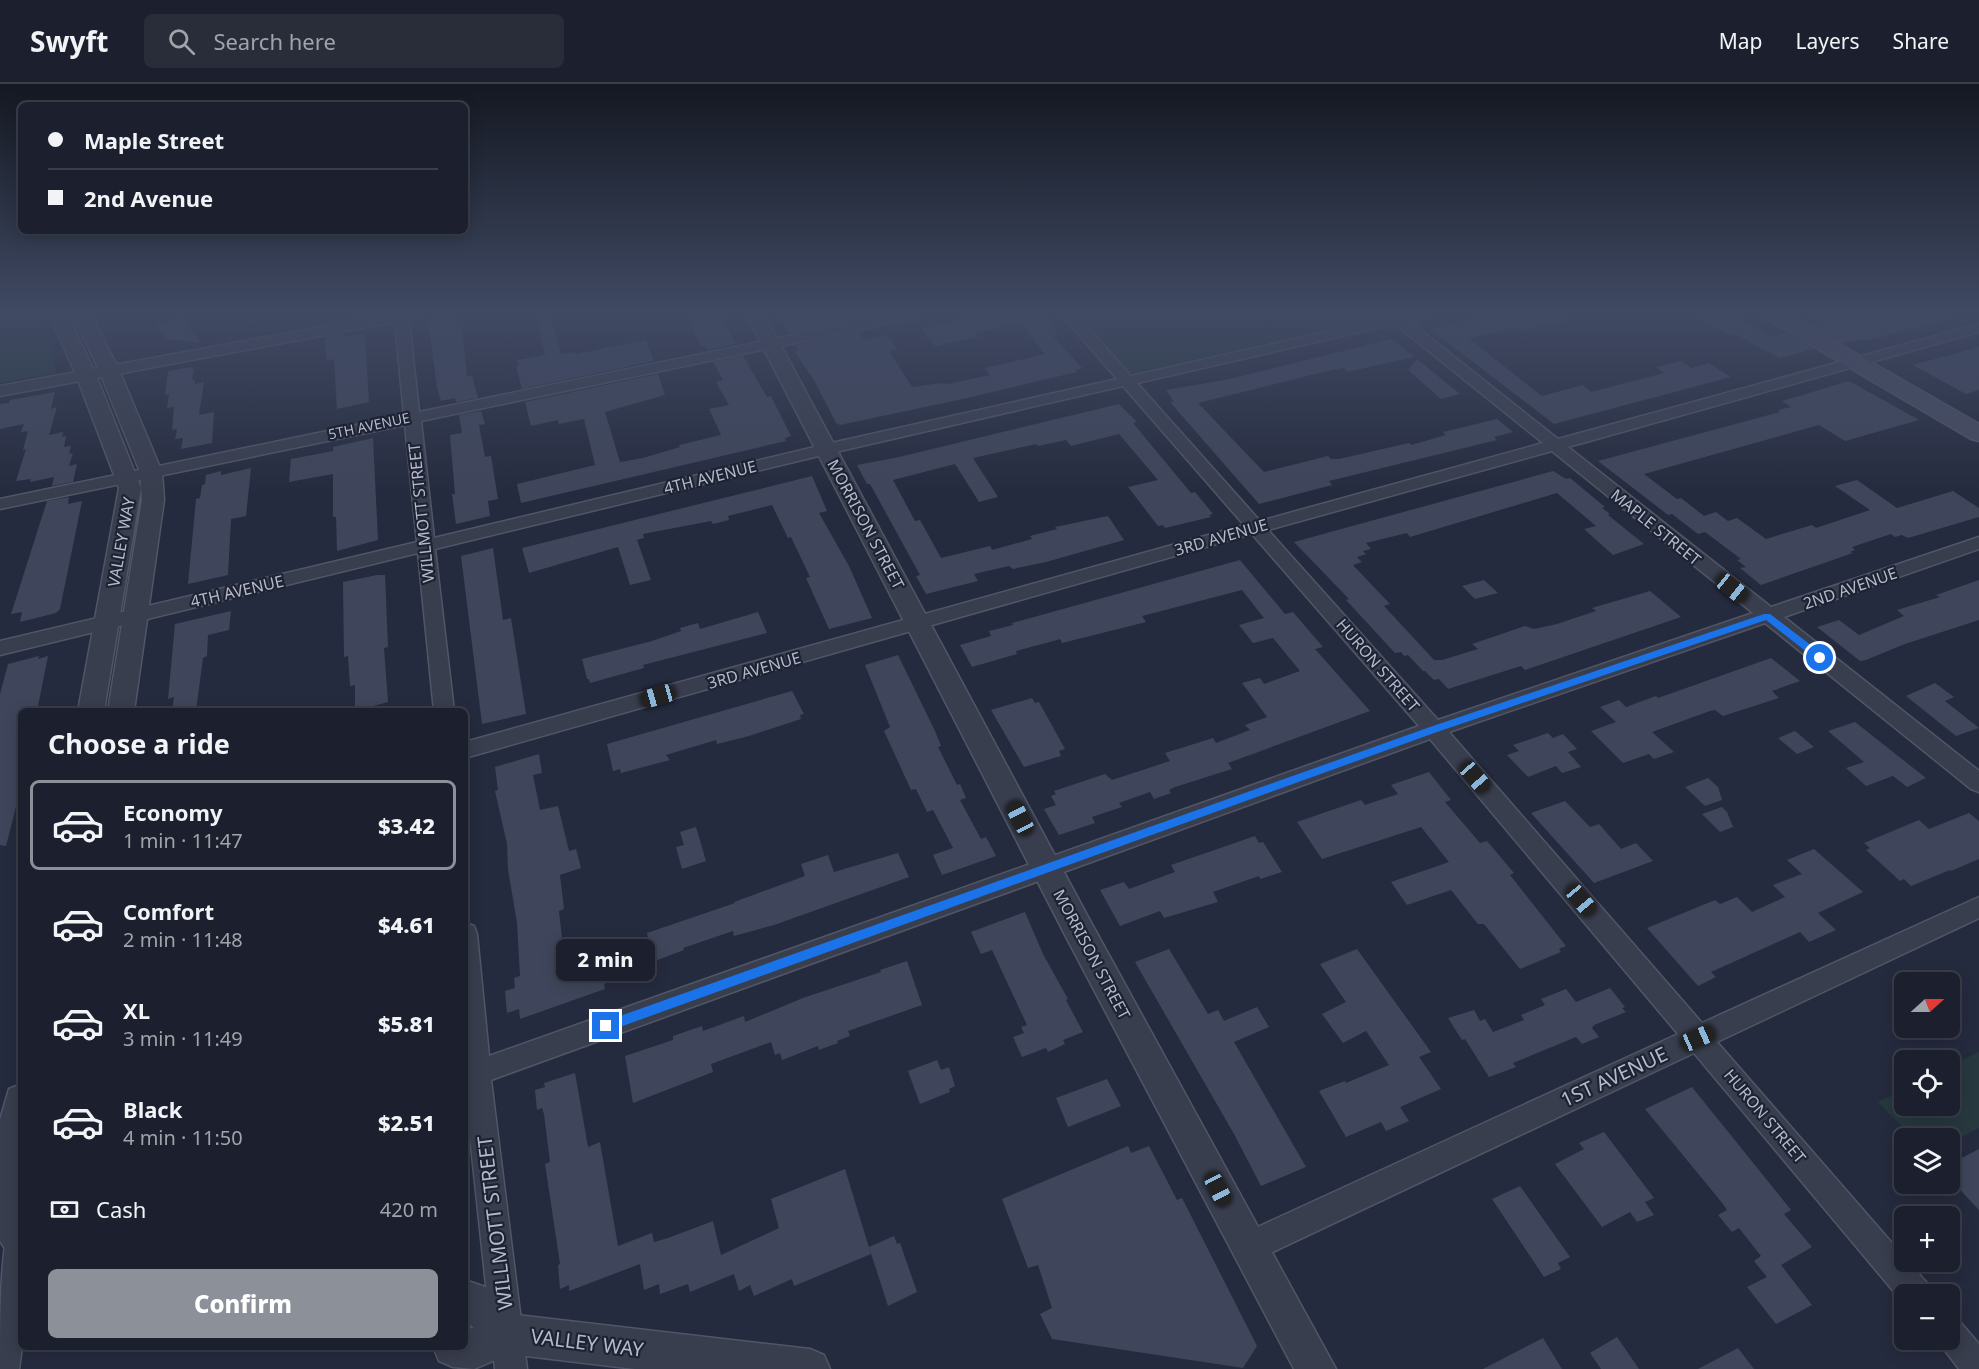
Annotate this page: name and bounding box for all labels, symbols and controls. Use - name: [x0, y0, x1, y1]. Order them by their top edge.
- search box: [144, 14, 564, 68]
- text: Swyft: [30, 22, 108, 60]
- icon: search: [165, 25, 198, 58]
- text: Search here: [213, 26, 336, 56]
- text: Map: [1719, 27, 1763, 55]
- text: Layers: [1796, 27, 1860, 55]
- text: Share: [1893, 27, 1949, 55]
- text: Maple Street: [84, 125, 224, 155]
- text: 2nd Avenue: [84, 183, 213, 213]
- street label: 5TH AVENUE: [326, 408, 411, 443]
- street label: WILLMOTT STREET: [403, 442, 439, 584]
- street label: 4TH AVENUE: [661, 455, 759, 499]
- street label: MORRISON STREET: [822, 455, 910, 593]
- street label: MAPLE STREET: [1606, 484, 1706, 570]
- street label: VALLEY WAY: [102, 495, 140, 589]
- street label: 3RD AVENUE: [1172, 513, 1270, 561]
- street label: 2ND AVENUE: [1800, 562, 1900, 614]
- street label: 4TH AVENUE: [188, 570, 286, 612]
- car: [1712, 570, 1752, 606]
- street label: HURON STREET: [1331, 614, 1425, 716]
- route start: [1806, 644, 1833, 671]
- street label: 3RD AVENUE: [705, 646, 803, 694]
- car: [638, 682, 678, 710]
- text: Choose a ride: [48, 725, 230, 762]
- car: [1456, 758, 1494, 796]
- text: Economy: [123, 797, 222, 827]
- icon: car: [51, 798, 105, 852]
- car: [1004, 798, 1036, 838]
- text: $3.42: [378, 810, 435, 840]
- text: 1 min · 11:47: [123, 827, 243, 854]
- car: [1563, 880, 1599, 920]
- street label: MORRISON STREET: [1048, 885, 1136, 1023]
- text: Comfort: [123, 896, 214, 926]
- icon: car: [51, 897, 105, 951]
- text: $4.61: [378, 909, 435, 939]
- text: 2 min · 11:48: [123, 926, 243, 953]
- callout: 2 min: [556, 939, 656, 981]
- text: 2 min: [578, 946, 633, 973]
- north arrow: [1894, 972, 1960, 1038]
- map controls: [1894, 972, 1960, 1350]
- text: XL: [123, 995, 150, 1025]
- icon: car: [51, 996, 105, 1050]
- text: $5.81: [378, 1008, 435, 1038]
- route end: [592, 1012, 619, 1039]
- car: [1678, 1022, 1718, 1054]
- text: 3 min · 11:49: [123, 1025, 243, 1052]
- street label: 1ST AVENUE: [1556, 1040, 1672, 1113]
- button: locate: [1894, 1050, 1960, 1116]
- street label: HURON STREET: [1719, 1064, 1811, 1168]
- text: Black: [123, 1094, 182, 1124]
- icon: car: [51, 1095, 105, 1149]
- text: $2.51: [378, 1107, 435, 1137]
- text: 4 min · 11:50: [123, 1124, 243, 1151]
- button: layers: [1894, 1128, 1960, 1194]
- street label: WILLMOTT STREET: [470, 1134, 519, 1312]
- car: [1202, 1169, 1234, 1209]
- icon: cash: [48, 1193, 81, 1226]
- text: Cash: [96, 1194, 146, 1224]
- text: 420 m: [380, 1196, 438, 1223]
- button: +: [1894, 1206, 1960, 1272]
- button: Confirm: [48, 1269, 438, 1338]
- button: −: [1894, 1284, 1960, 1350]
- street label: VALLEY WAY: [529, 1322, 646, 1363]

